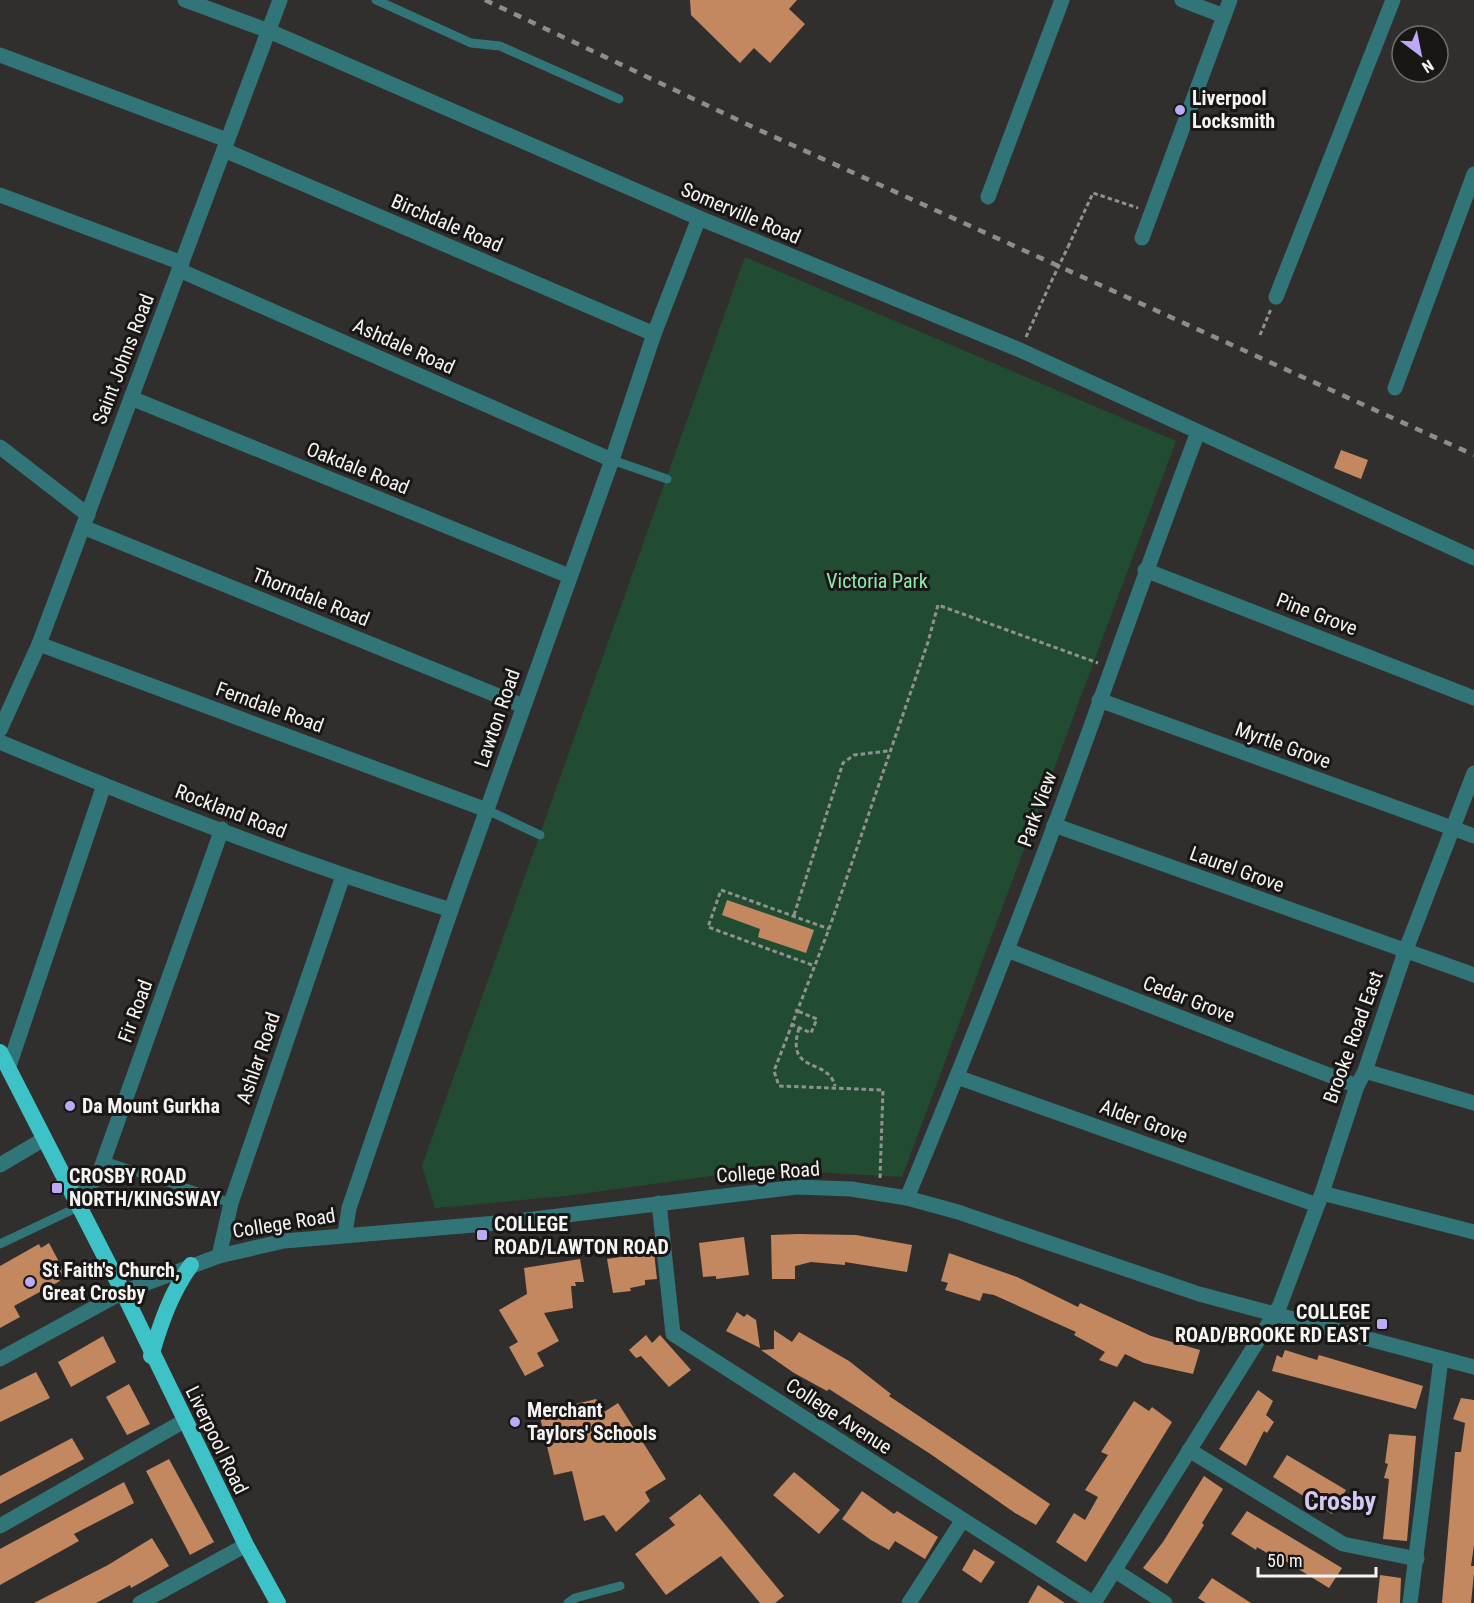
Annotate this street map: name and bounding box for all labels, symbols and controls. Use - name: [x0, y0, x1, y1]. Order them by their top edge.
- north arrow: [1390, 24, 1450, 84]
- text: N: [1418, 56, 1437, 77]
- place label: Liverpool Locksmith: [1192, 86, 1275, 133]
- marker: Liverpool Locksmith: [1173, 103, 1187, 117]
- street label: Somerville Road: [678, 177, 804, 249]
- street label: Birchdale Road: [388, 189, 506, 257]
- street label: Saint Johns Road: [87, 290, 159, 428]
- street label: Ashdale Road: [350, 313, 458, 379]
- street label: Oakdale Road: [303, 437, 413, 499]
- street label: Thorndale Road: [249, 563, 373, 631]
- park label: Victoria Park: [826, 569, 928, 593]
- street label: Pine Grove: [1273, 588, 1361, 640]
- street label: Lawton Road: [469, 666, 525, 770]
- street label: Ferndale Road: [213, 676, 327, 738]
- street label: Myrtle Grove: [1232, 717, 1334, 773]
- street label: Park View: [1012, 768, 1062, 850]
- street label: Rockland Road: [172, 779, 290, 843]
- street label: Laurel Grove: [1187, 841, 1287, 897]
- street label: Brooke Road East: [1318, 968, 1388, 1106]
- street label: Cedar Grove: [1140, 971, 1238, 1027]
- street label: Fir Road: [113, 976, 157, 1046]
- street label: Ashlar Road: [231, 1009, 285, 1107]
- place label: Da Mount Gurkha: [82, 1094, 220, 1118]
- street label: Alder Grove: [1097, 1094, 1191, 1148]
- marker: Da Mount Gurkha: [63, 1099, 77, 1113]
- street label: College Road: [715, 1156, 821, 1188]
- place label: CROSBY ROAD NORTH/KINGSWAY: [69, 1164, 221, 1211]
- marker: CROSBY ROAD NORTH/KINGSWAY: [50, 1181, 64, 1195]
- street label: College Road: [231, 1203, 337, 1243]
- place label: COLLEGE ROAD/LAWTON ROAD: [494, 1212, 669, 1259]
- marker: COLLEGE ROAD/LAWTON ROAD: [475, 1228, 489, 1242]
- place label: St Faith's Church, Great Crosby: [42, 1258, 180, 1305]
- marker: St Faith's Church, Great Crosby: [23, 1275, 37, 1289]
- place label: COLLEGE ROAD/BROOKE RD EAST: [1175, 1300, 1370, 1347]
- marker: COLLEGE ROAD/BROOKE RD EAST: [1375, 1317, 1389, 1331]
- street label: College Avenue: [782, 1373, 896, 1459]
- street label: Liverpool Road: [181, 1382, 253, 1498]
- place label: Merchant Taylors' Schools: [527, 1398, 657, 1445]
- marker: Merchant Taylors' Schools: [508, 1415, 522, 1429]
- district label: Crosby: [1304, 1486, 1376, 1516]
- scale bar: [1258, 1540, 1376, 1578]
- text: 50 m: [1267, 1550, 1302, 1571]

